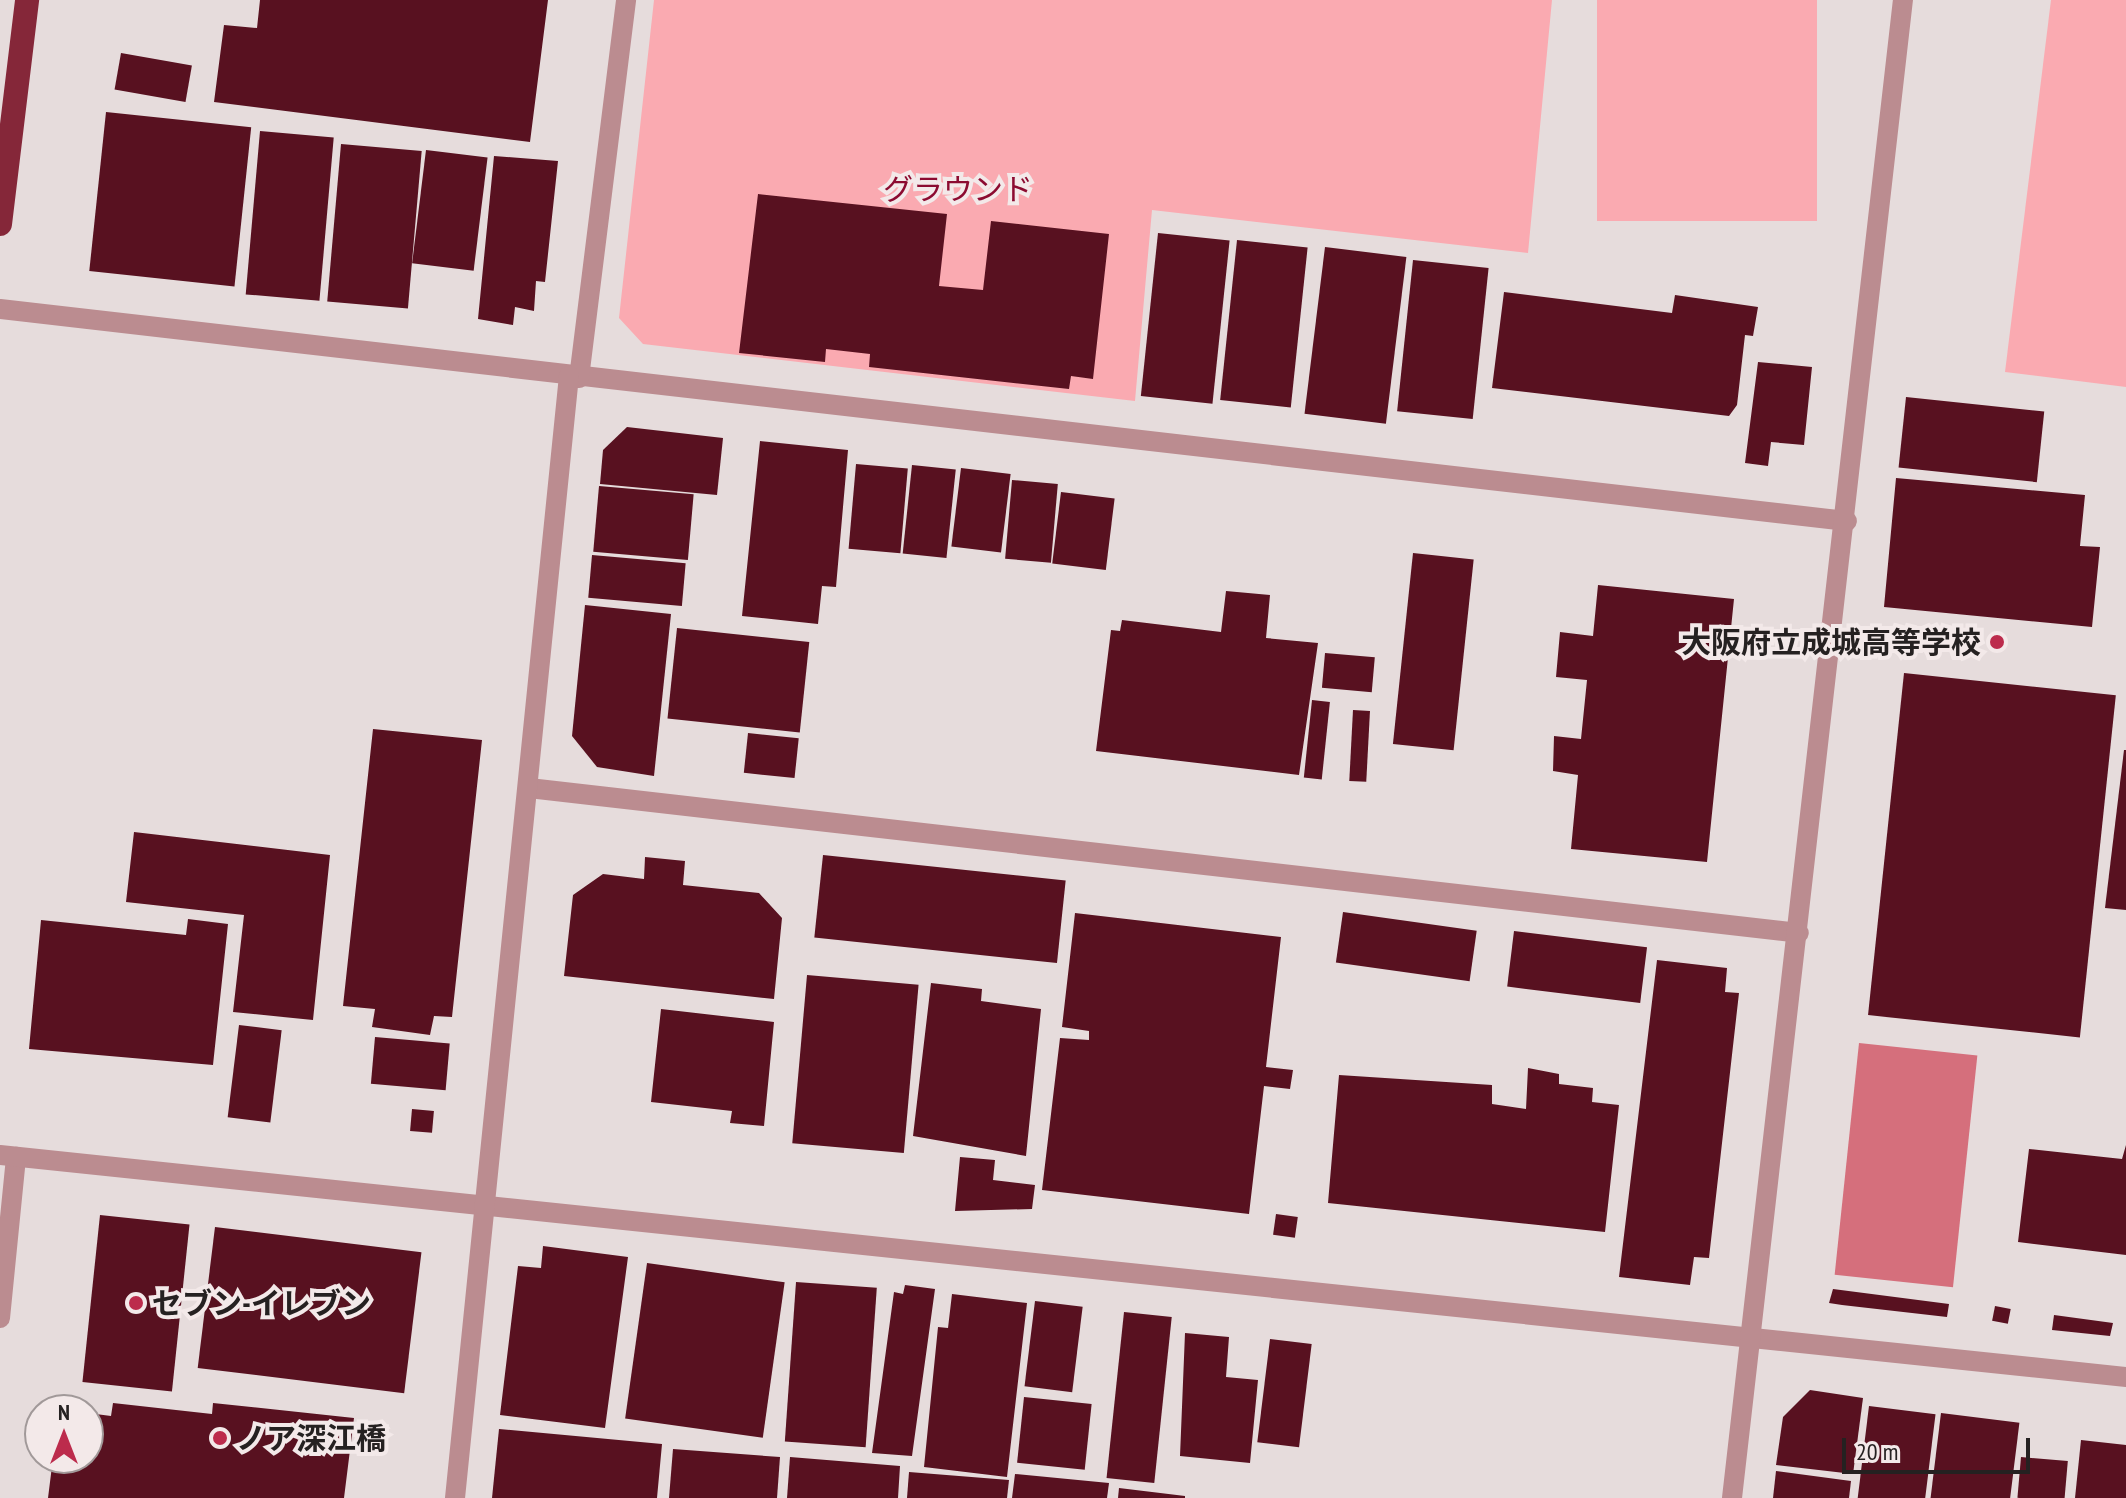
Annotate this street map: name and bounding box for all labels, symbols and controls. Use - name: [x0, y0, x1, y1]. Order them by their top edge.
- park label: グラウンド: [883, 171, 1033, 207]
- place label: 大阪府立成城高等学校: [1681, 624, 1981, 660]
- marker: 大阪府立成城高等学校: [1988, 633, 2006, 651]
- place label: セブン-イレブン: [152, 1285, 371, 1321]
- marker: セブン-イレブン: [127, 1294, 145, 1312]
- north arrow: [24, 1394, 104, 1474]
- text: N: [58, 1398, 70, 1426]
- place label: ノア深江橋: [236, 1420, 386, 1456]
- scale bar: [1846, 1422, 2034, 1472]
- marker: ノア深江橋: [211, 1429, 229, 1447]
- text: 20 m: [1856, 1436, 1898, 1467]

